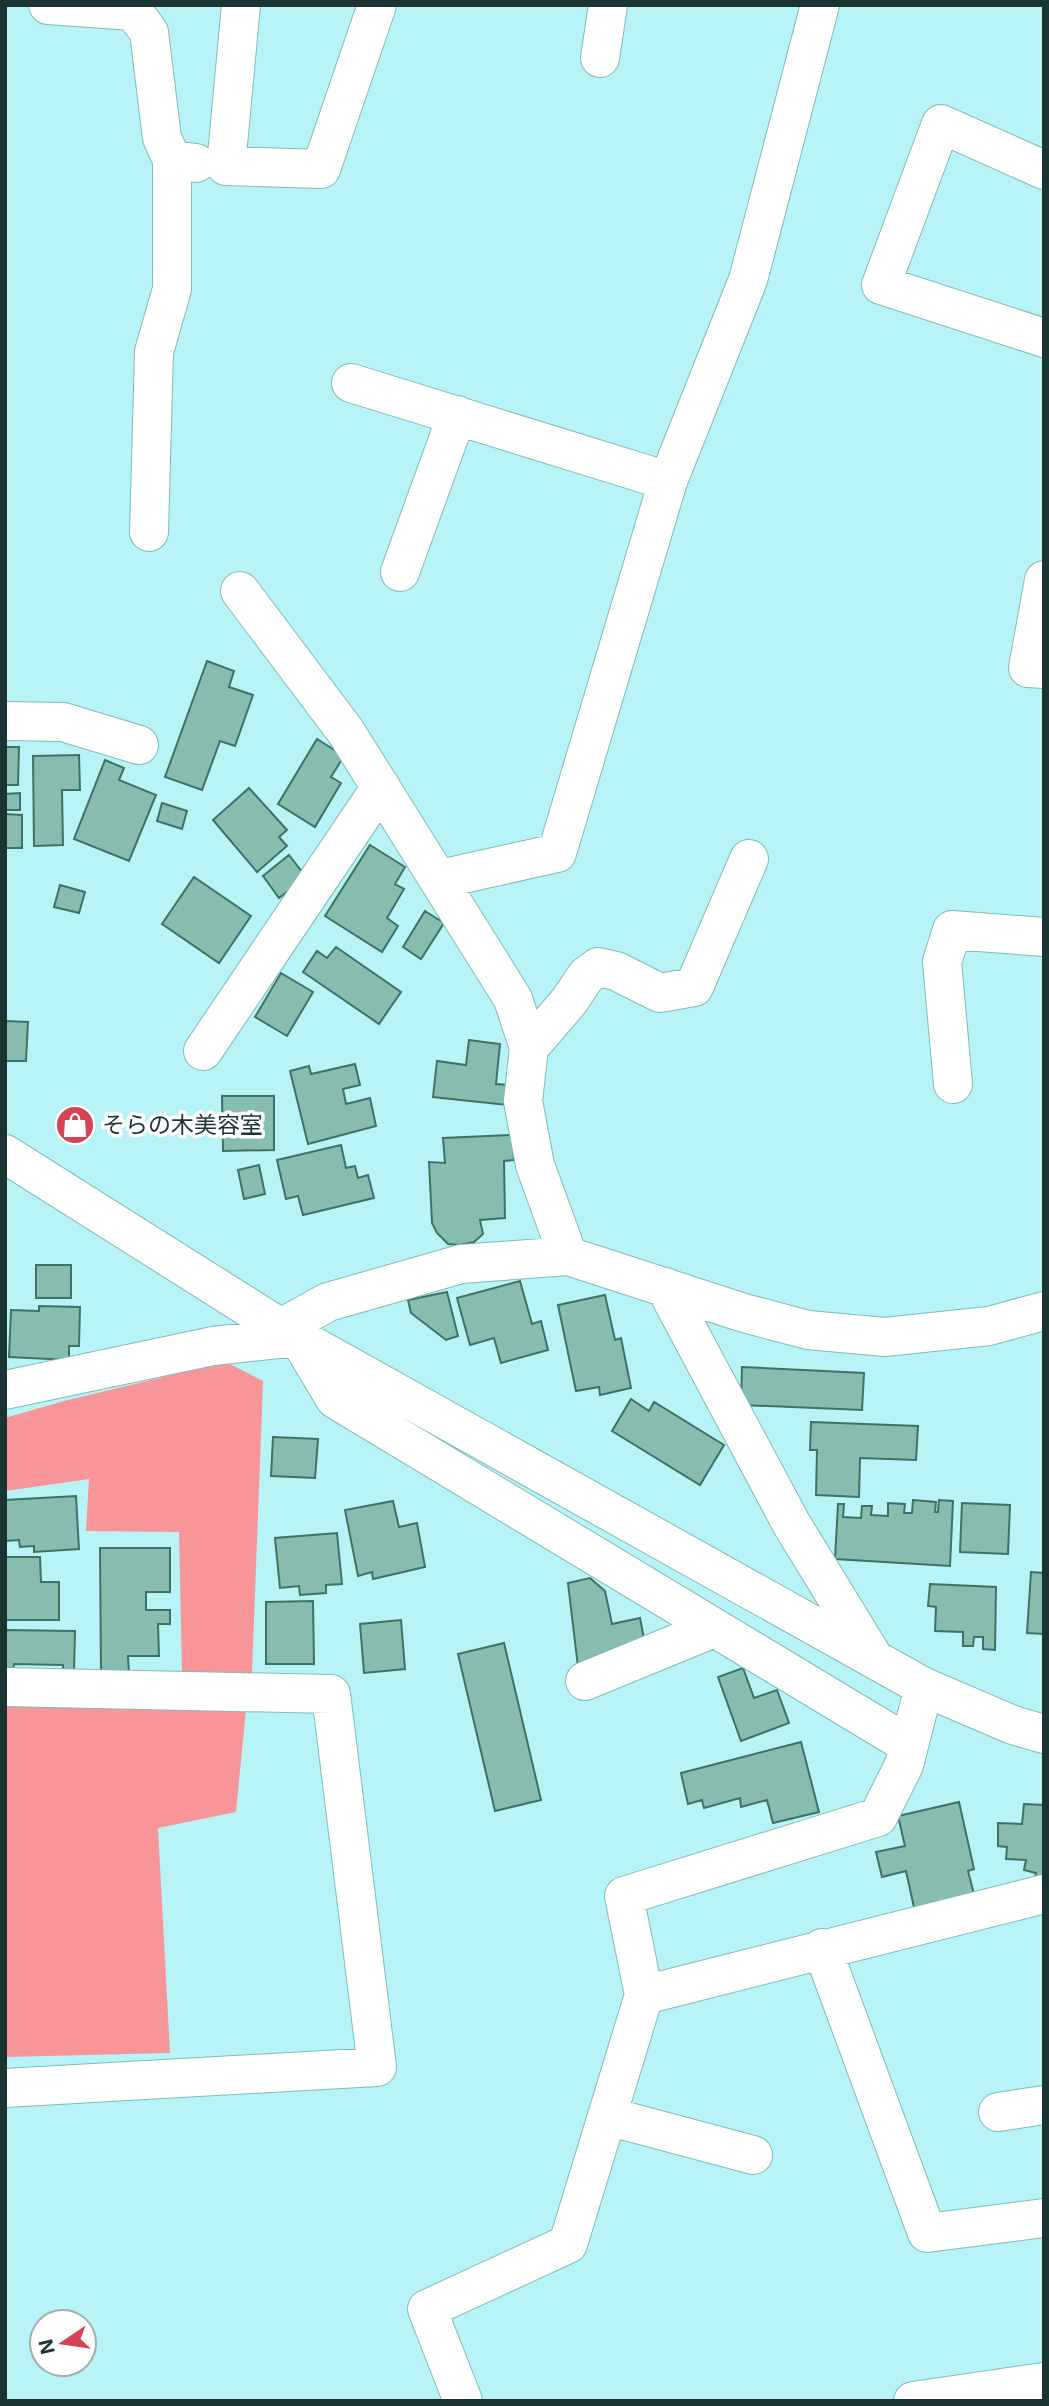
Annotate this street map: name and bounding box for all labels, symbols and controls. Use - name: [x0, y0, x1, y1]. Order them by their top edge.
- shop icon: そらの木美容室: [54, 1104, 96, 1146]
- place label: そらの木美容室: [102, 1111, 263, 1139]
- north arrow: [28, 2308, 98, 2378]
- text: N: [34, 2337, 60, 2356]

